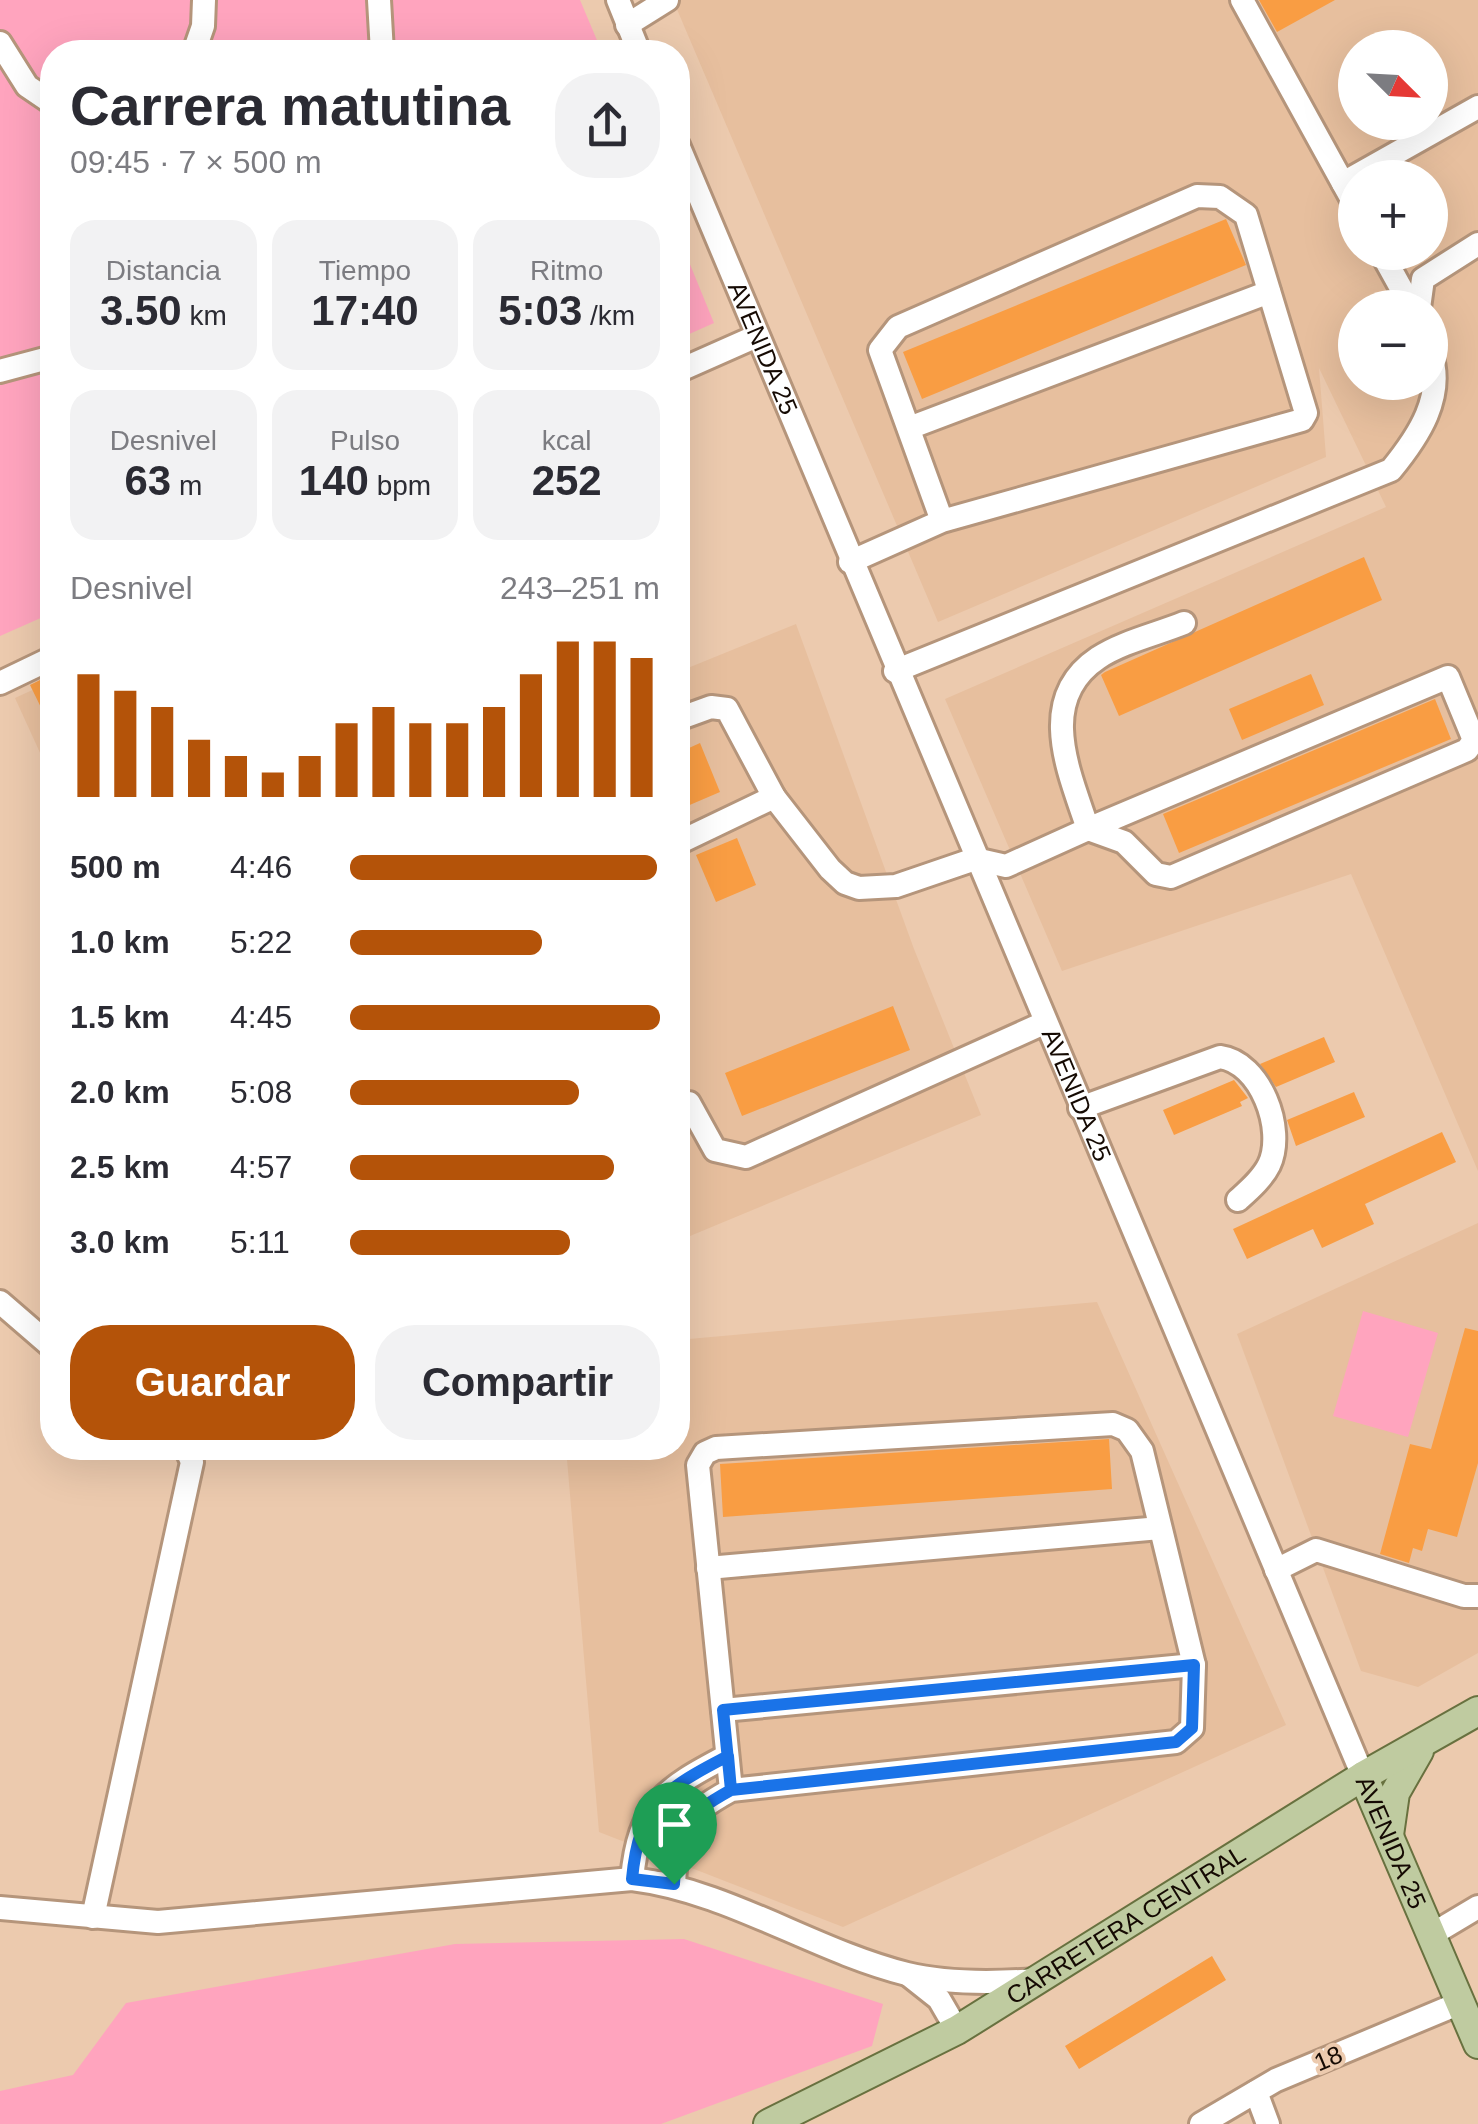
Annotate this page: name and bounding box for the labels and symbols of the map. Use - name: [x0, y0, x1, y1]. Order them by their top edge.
- north arrow: [1338, 30, 1448, 140]
- street label: AVENIDA 25: [723, 277, 803, 418]
- street label: AVENIDA 25: [1037, 1024, 1117, 1165]
- street label: AVENIDA 25: [1351, 1772, 1432, 1913]
- pin: [632, 1782, 717, 1885]
- street label: CARRETERA CENTRAL: [1001, 1839, 1250, 2010]
- street label: 18: [1310, 2040, 1346, 2076]

